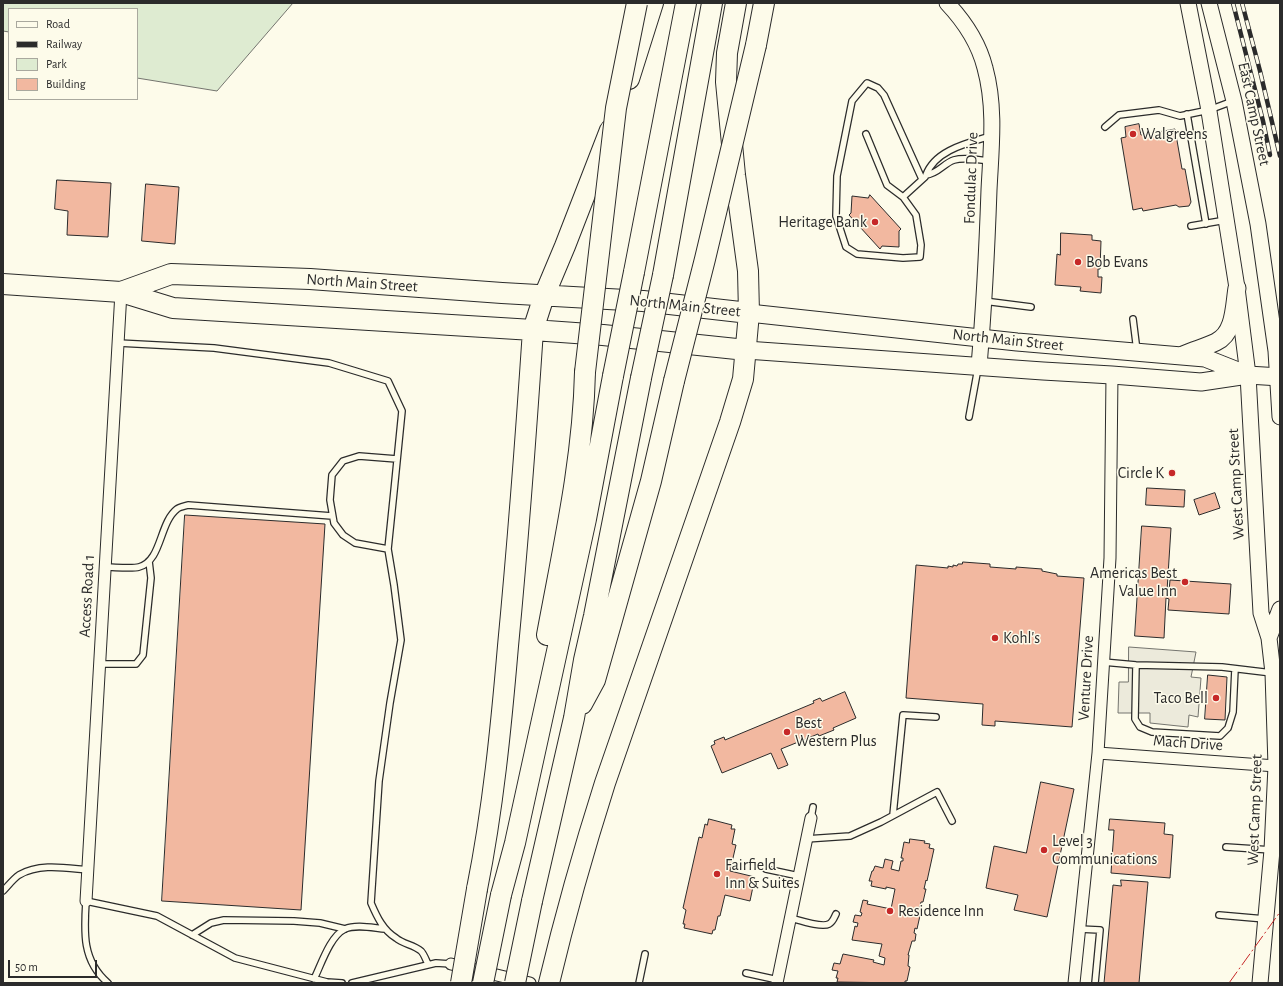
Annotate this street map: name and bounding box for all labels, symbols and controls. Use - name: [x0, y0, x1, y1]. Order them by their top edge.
- legend: [8, 8, 138, 100]
- text: Road: [46, 18, 70, 30]
- text: Railway: [46, 38, 82, 50]
- text: Park: [46, 58, 67, 70]
- street label: East Camp Street: [1234, 61, 1274, 167]
- text: Building: [46, 78, 86, 90]
- place label: Walgreens: [1141, 124, 1208, 144]
- marker: Walgreens: [1128, 129, 1138, 139]
- street label: Fondulac Drive: [960, 132, 982, 224]
- place label: Heritage Bank: [778, 212, 867, 232]
- marker: Heritage Bank: [870, 217, 880, 227]
- place label: Bob Evans: [1086, 252, 1148, 272]
- marker: Bob Evans: [1073, 257, 1083, 267]
- street label: North Main Street: [306, 270, 418, 296]
- street label: North Main Street: [628, 291, 742, 321]
- street label: North Main Street: [951, 325, 1065, 355]
- street label: West Camp Street: [1223, 428, 1249, 540]
- place label: Circle K: [1118, 463, 1164, 483]
- marker: Circle K: [1167, 468, 1177, 478]
- street label: Access Road 1: [75, 554, 99, 638]
- place label: Americas Best Value Inn: [1090, 563, 1177, 601]
- marker: Americas Best Value Inn: [1180, 577, 1190, 587]
- place label: Kohl's: [1003, 628, 1040, 648]
- marker: Kohl's: [990, 633, 1000, 643]
- street label: Venture Drive: [1074, 635, 1098, 721]
- place label: Taco Bell: [1153, 688, 1208, 708]
- marker: Taco Bell: [1211, 693, 1221, 703]
- place label: Best Western Plus: [795, 713, 877, 751]
- marker: Best Western Plus: [782, 727, 792, 737]
- street label: Mach Drive: [1152, 731, 1224, 755]
- street label: West Camp Street: [1243, 754, 1267, 866]
- place label: Level 3 Communications: [1052, 831, 1158, 869]
- marker: Level 3 Communications: [1039, 845, 1049, 855]
- place label: Fairfield Inn & Suites: [725, 855, 800, 893]
- marker: Fairfield Inn & Suites: [712, 869, 722, 879]
- place label: Residence Inn: [898, 901, 984, 921]
- marker: Residence Inn: [885, 906, 895, 916]
- scale bar: [10, 952, 99, 978]
- text: 50 m: [15, 961, 38, 973]

